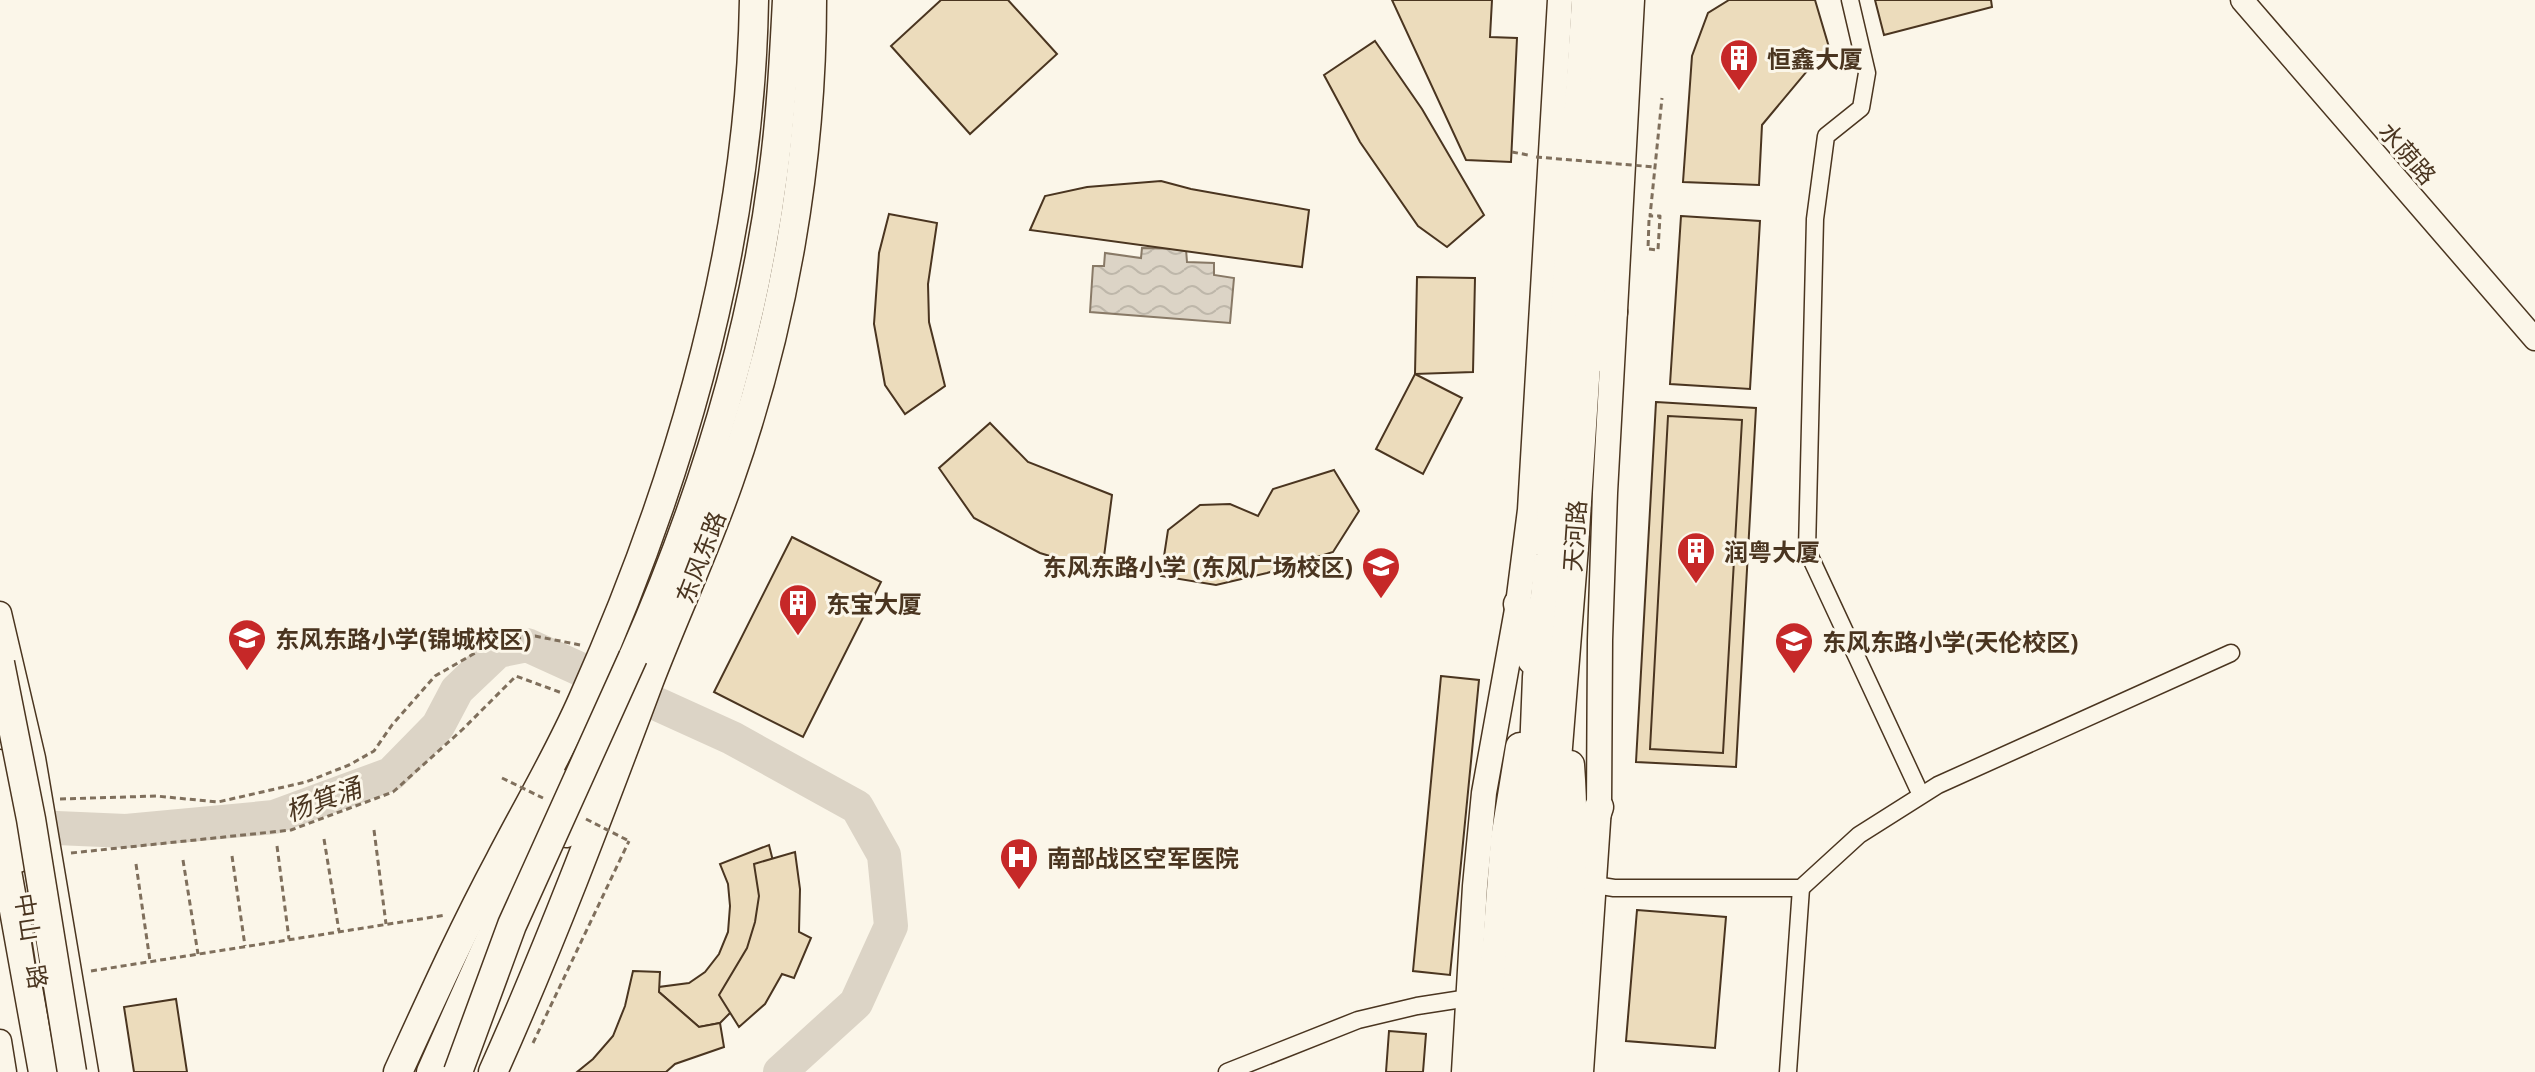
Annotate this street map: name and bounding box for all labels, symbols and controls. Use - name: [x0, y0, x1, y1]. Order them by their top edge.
- building icon: 恒鑫大厦: [1718, 37, 1760, 92]
- place label: 恒鑫大厦: [1767, 42, 1863, 75]
- street label: 水荫路: [2372, 115, 2444, 191]
- street label: 天河路: [1555, 499, 1593, 573]
- street label: 东风东路: [667, 506, 733, 608]
- building icon: 润粤大厦: [1675, 530, 1717, 585]
- place label: 润粤大厦: [1724, 535, 1820, 568]
- school or university icon: 东风东路小学 (东风广场校区): [1360, 545, 1402, 600]
- place label: 东风东路小学 (东风广场校区): [1042, 550, 1353, 583]
- building icon: 东宝大厦: [777, 582, 819, 637]
- place label: 东宝大厦: [826, 587, 922, 620]
- school or university icon: 东风东路小学(锦城校区): [226, 617, 268, 672]
- school or university icon: 东风东路小学(天伦校区): [1773, 620, 1815, 675]
- place label: 东风东路小学(锦城校区): [275, 622, 531, 655]
- place label: 东风东路小学(天伦校区): [1822, 625, 2078, 658]
- water label: 杨箕涌: [280, 768, 369, 829]
- hospital icon: 南部战区空军医院: [998, 836, 1040, 891]
- place label: 南部战区空军医院: [1047, 841, 1239, 874]
- street label: 中山一路: [8, 891, 56, 991]

